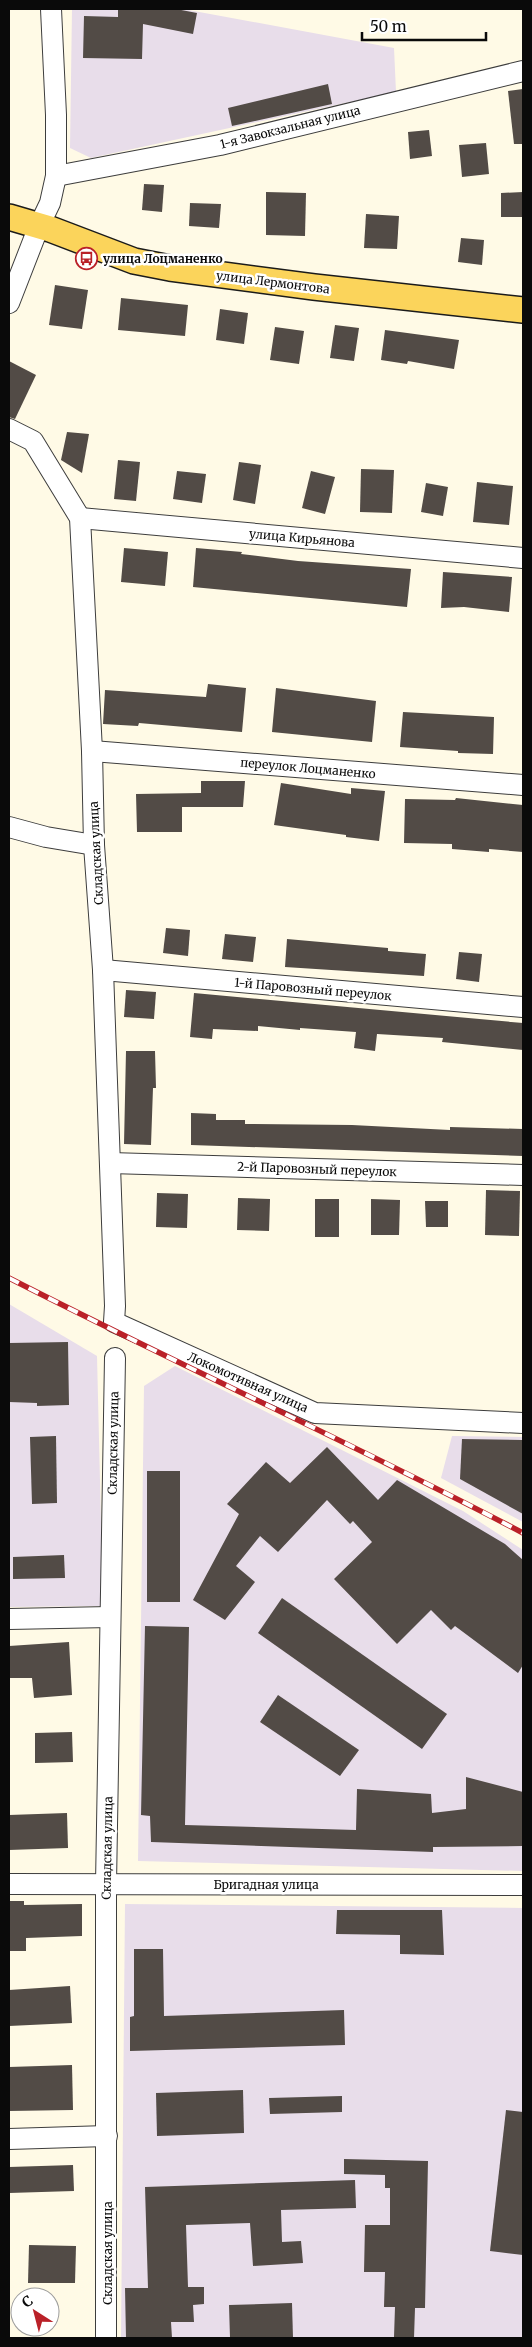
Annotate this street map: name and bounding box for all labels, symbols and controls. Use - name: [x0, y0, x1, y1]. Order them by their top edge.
- scale bar: [362, 10, 486, 42]
- text: 50 m: [370, 17, 407, 36]
- street label: 1-я Завокзальная улица: [218, 102, 362, 152]
- bus stop icon: улица Лоцманенко: [75, 246, 99, 270]
- place label: улица Лоцманенко: [103, 251, 223, 266]
- street label: улица Лермонтова: [215, 268, 331, 296]
- street label: улица Кирьянова: [248, 526, 356, 550]
- street label: переулок Лоцманенко: [240, 755, 376, 781]
- street label: Складская улица: [86, 800, 106, 905]
- street label: 1-й Паровозный переулок: [234, 975, 393, 1003]
- street label: 2-й Паровозный переулок: [237, 1159, 397, 1179]
- street label: Локомотивная улица: [186, 1349, 311, 1416]
- street label: Складская улица: [105, 1391, 121, 1495]
- street label: Складская улица: [99, 1796, 115, 1900]
- street label: Бригадная улица: [213, 1877, 319, 1892]
- street label: Складская улица: [100, 2201, 115, 2305]
- north arrow: [10, 2287, 60, 2337]
- text: С: [18, 2291, 36, 2311]

